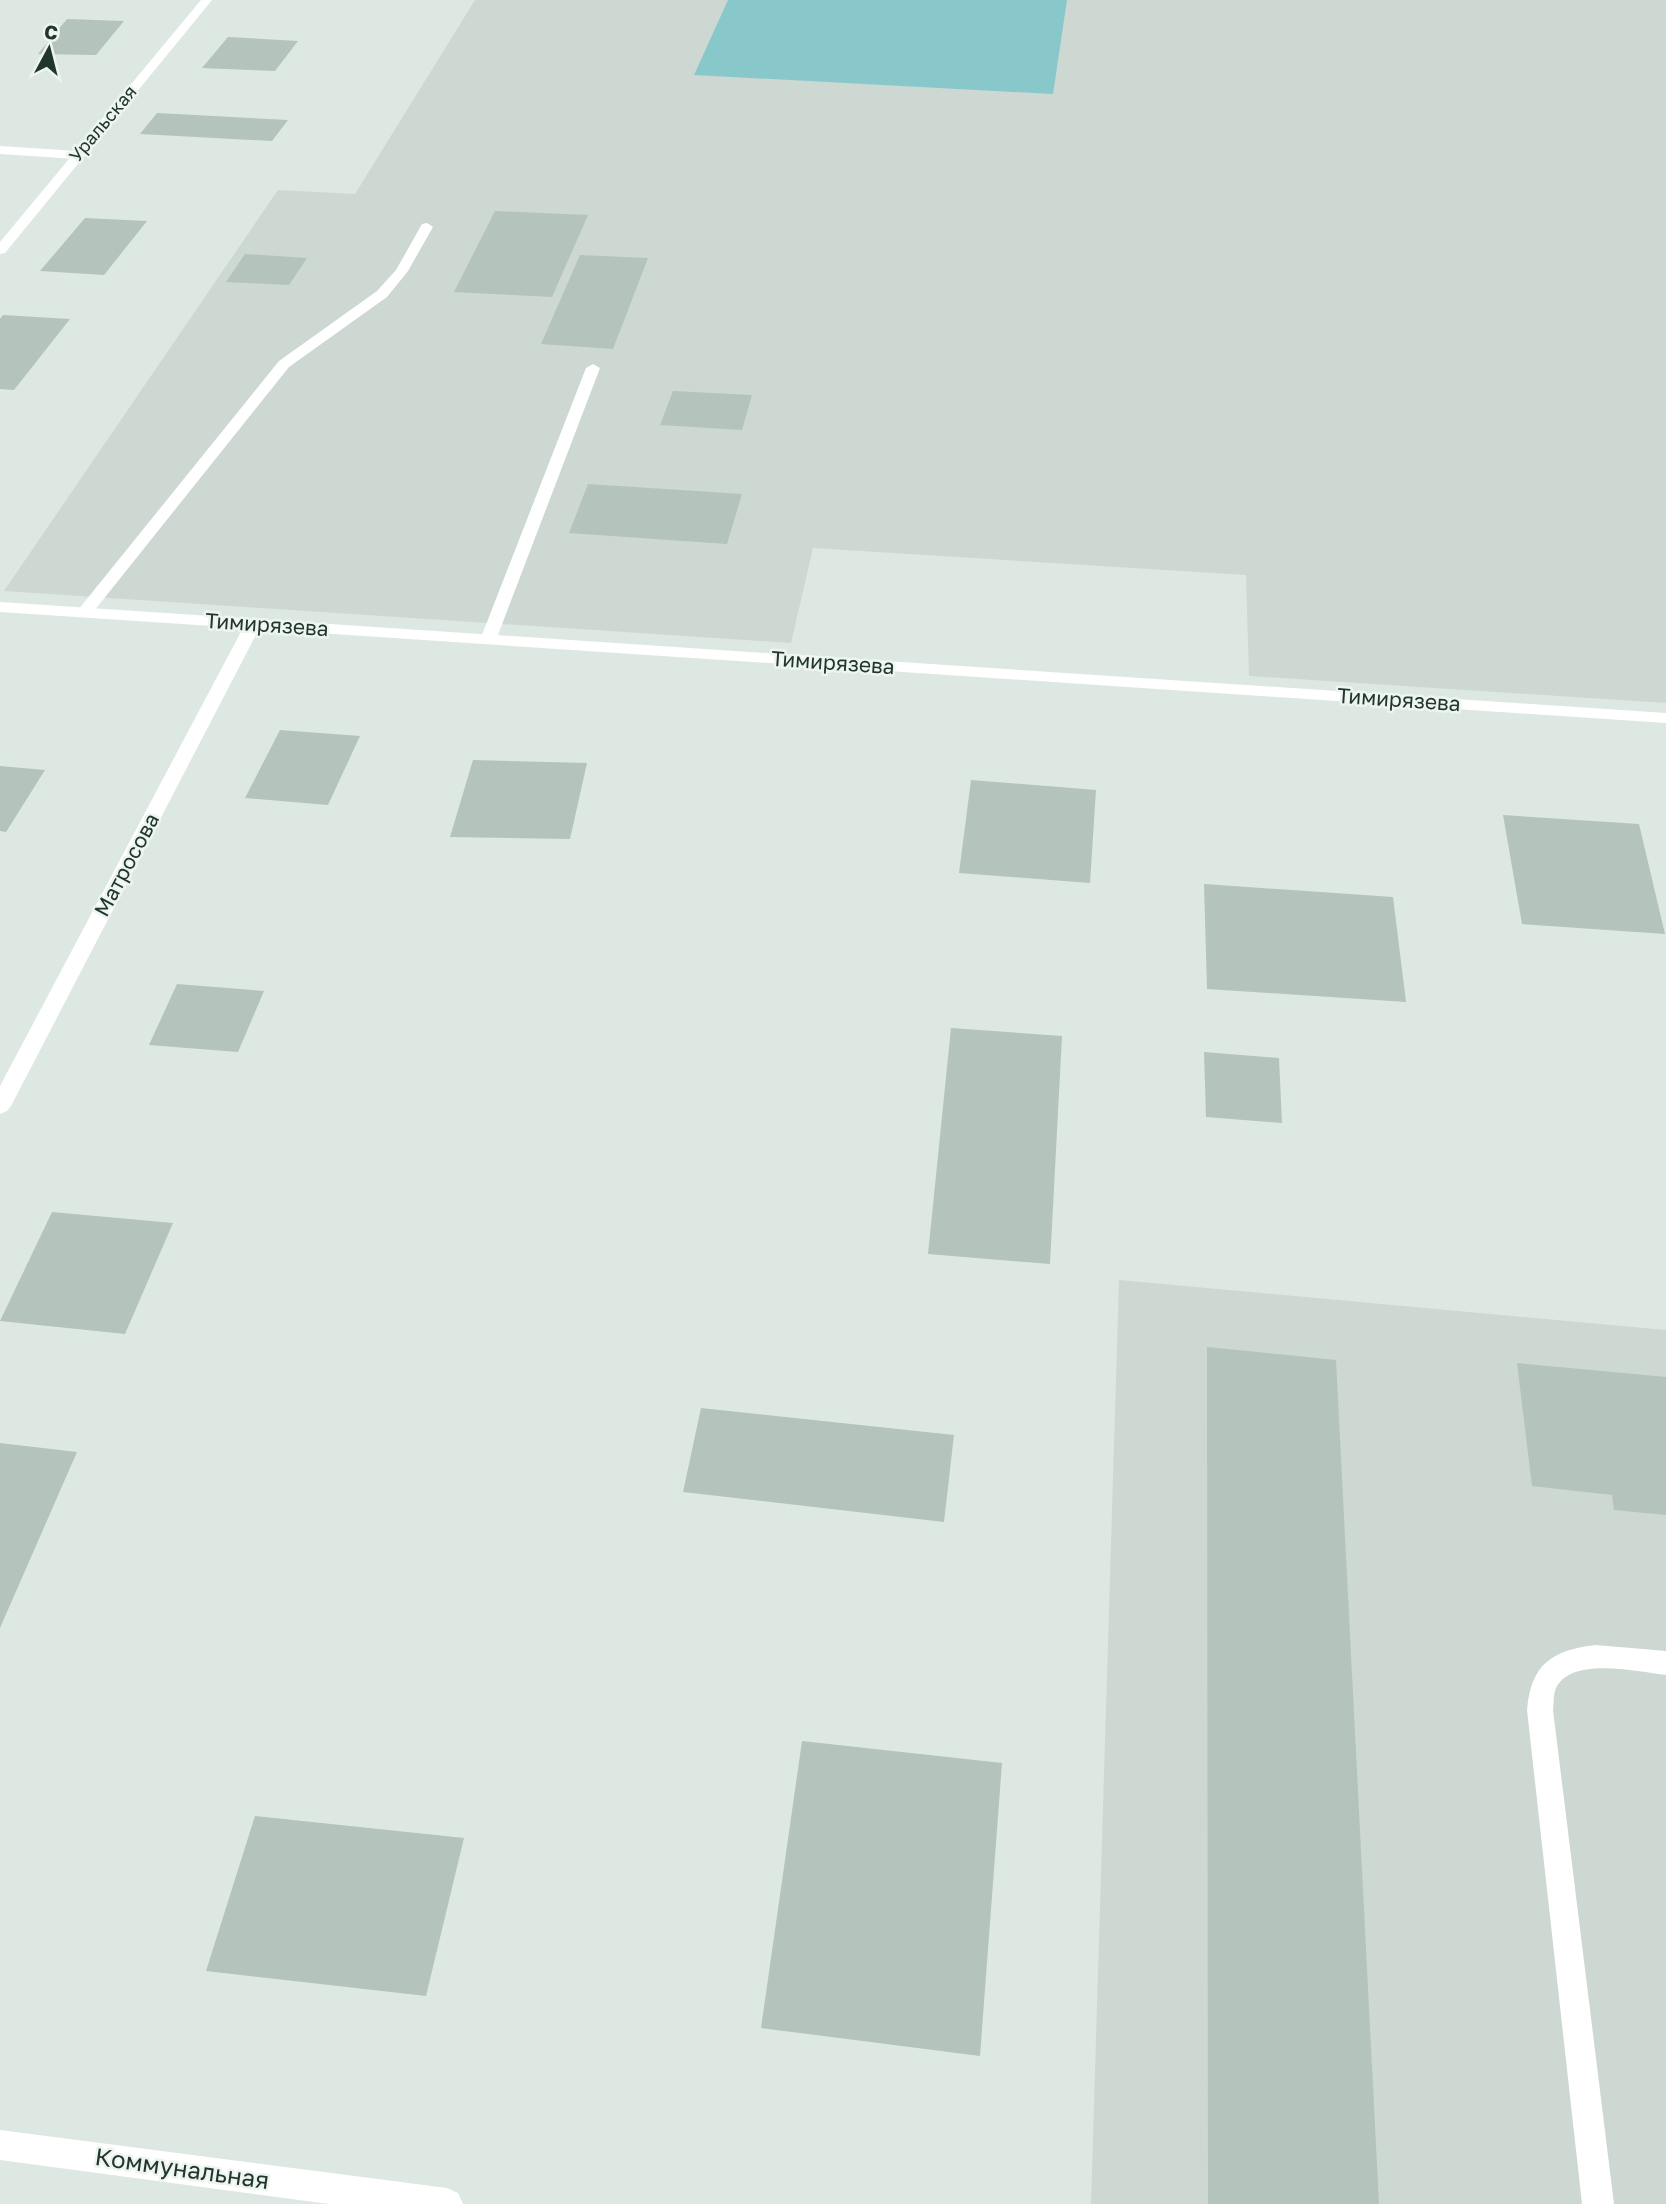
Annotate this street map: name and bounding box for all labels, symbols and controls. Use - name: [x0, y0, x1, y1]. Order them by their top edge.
- north arrow: [14, 14, 84, 84]
- text: С: [43, 19, 59, 44]
- street label: Уральская: [64, 81, 141, 166]
- street label: Тимирязева: [204, 607, 330, 641]
- street label: Тимирязева: [770, 645, 896, 679]
- street label: Тимирязева: [1336, 682, 1462, 716]
- street label: Матросова: [88, 808, 164, 921]
- street label: Коммунальная: [93, 2141, 271, 2194]

